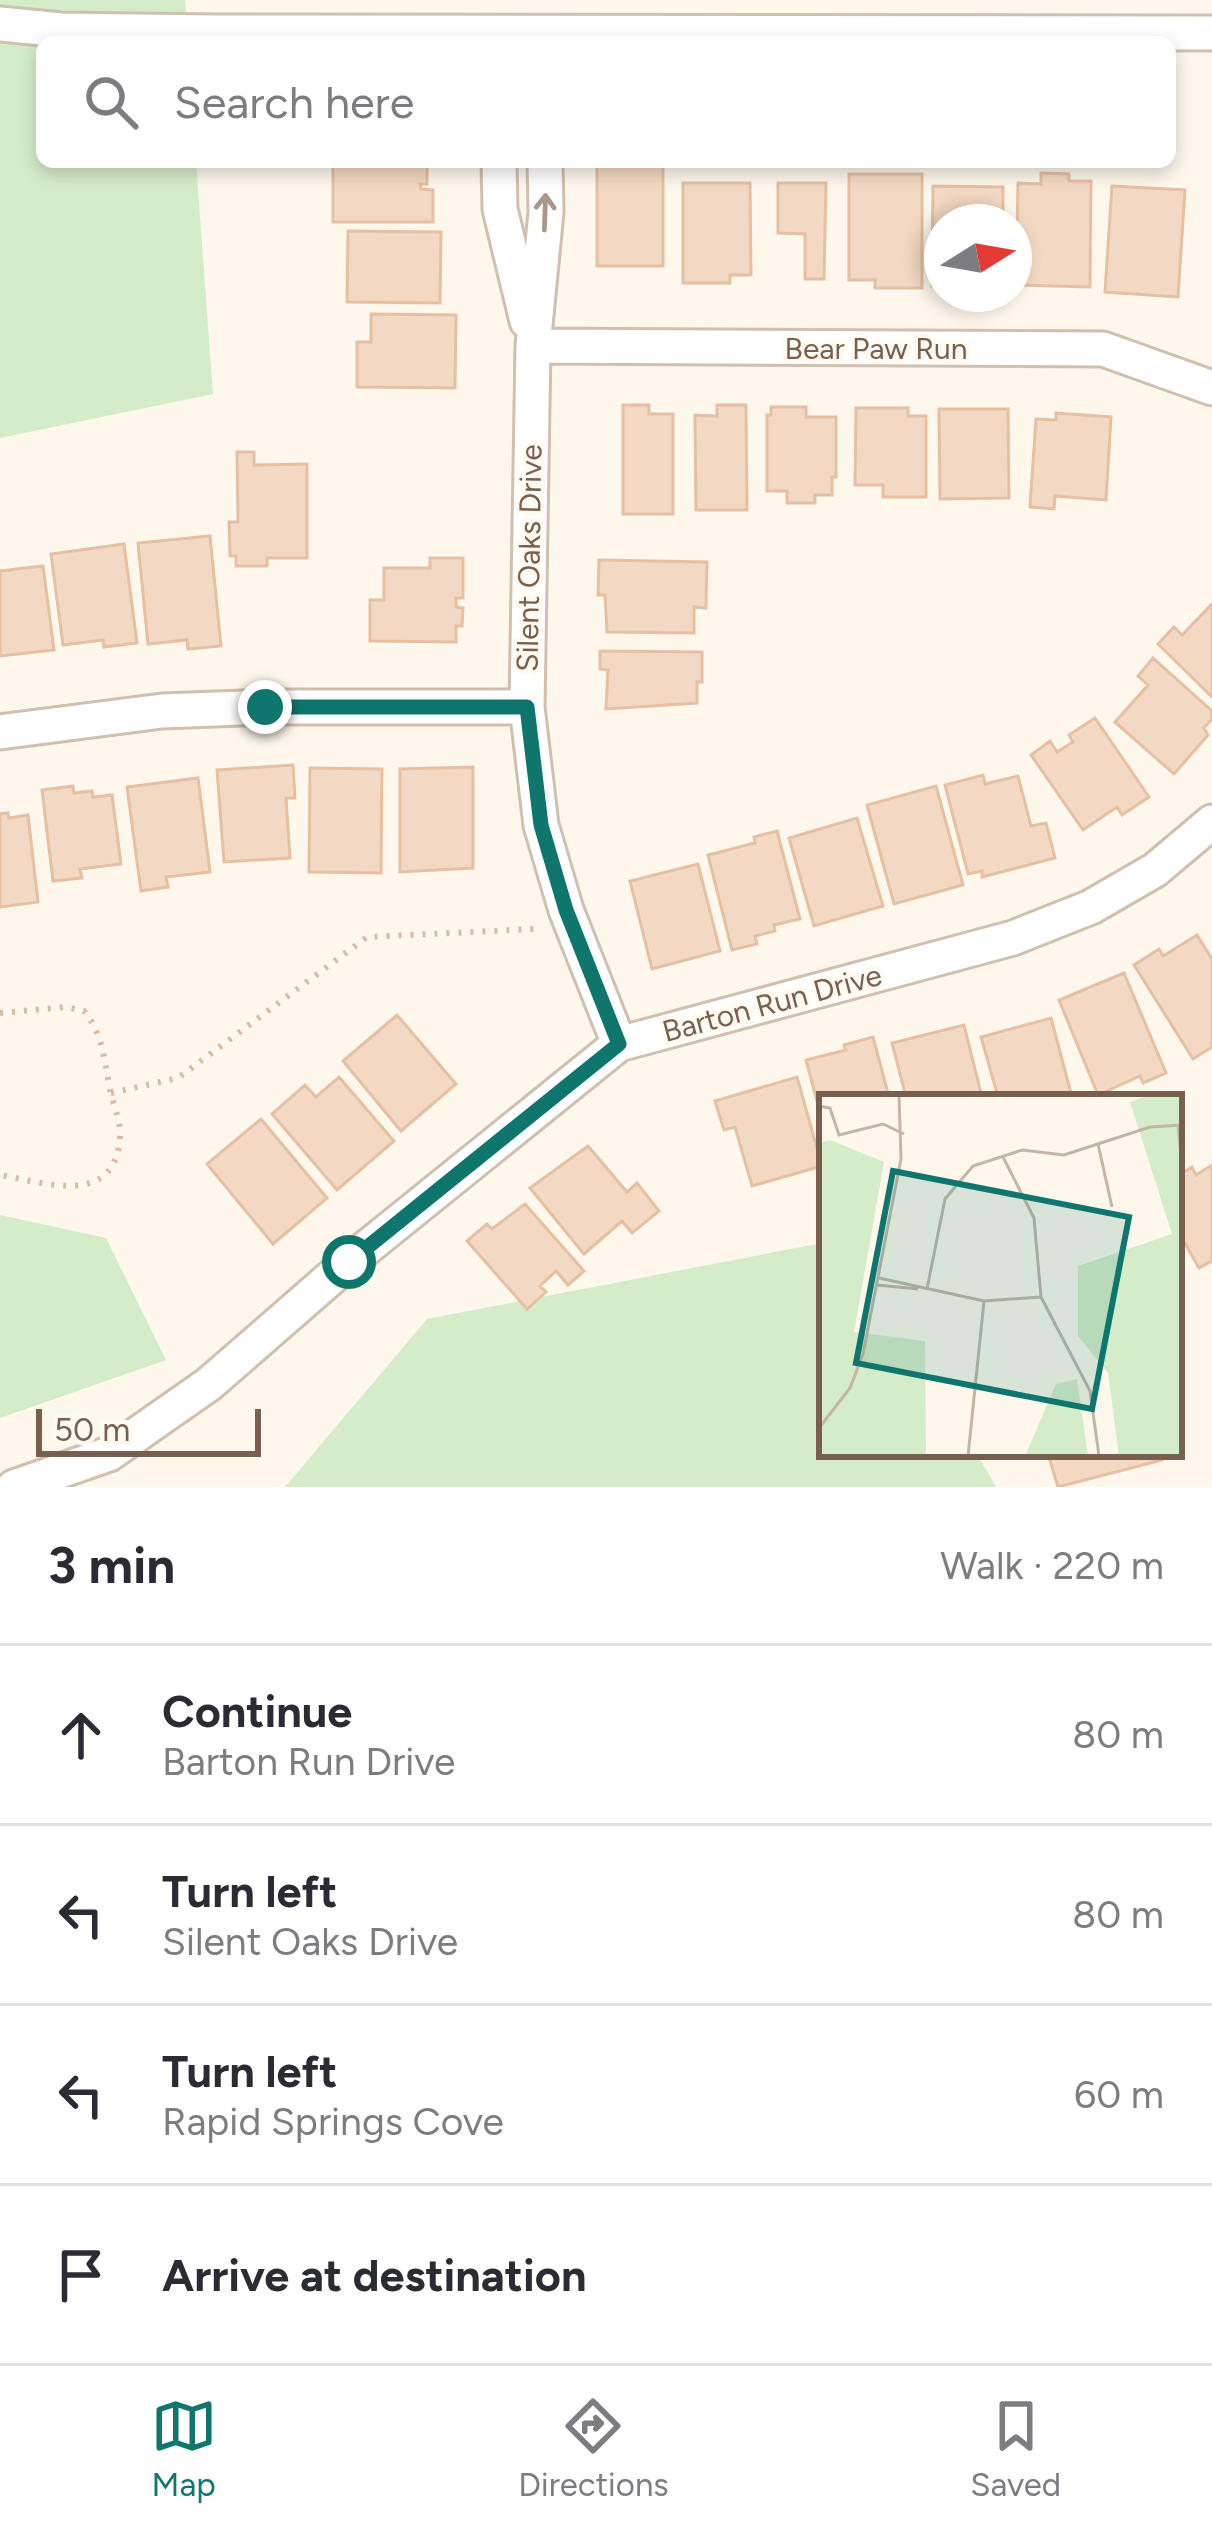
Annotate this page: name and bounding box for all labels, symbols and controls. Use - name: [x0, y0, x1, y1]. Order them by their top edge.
- search box: [36, 36, 1176, 168]
- icon: search: [78, 69, 144, 135]
- text: Search here: [174, 75, 414, 129]
- one-way arrow: [534, 193, 557, 232]
- north arrow: [924, 204, 1032, 312]
- street label: Bear Paw Run: [785, 330, 967, 367]
- street label: Silent Oaks Drive: [509, 444, 549, 672]
- route end: [238, 680, 292, 734]
- street label: Barton Run Drive: [658, 956, 886, 1050]
- inset map: [819, 1094, 1182, 1457]
- route start: [322, 1235, 376, 1289]
- scale bar: [36, 1403, 261, 1456]
- text: 50 m: [54, 1410, 130, 1449]
- text: 3 min: [48, 1535, 175, 1596]
- text: Walk · 220 m: [940, 1542, 1164, 1589]
- text: Continue: [162, 1684, 352, 1738]
- icon: ahead: [48, 1702, 114, 1768]
- text: 80 m: [1072, 1711, 1164, 1758]
- text: Barton Run Drive: [162, 1738, 455, 1785]
- text: Turn left: [162, 1864, 337, 1918]
- icon: left: [48, 1882, 114, 1948]
- text: 80 m: [1072, 1891, 1164, 1938]
- text: Silent Oaks Drive: [162, 1918, 458, 1965]
- text: Turn left: [162, 2044, 337, 2098]
- icon: left: [48, 2062, 114, 2128]
- text: 60 m: [1074, 2071, 1164, 2118]
- text: Rapid Springs Cove: [162, 2098, 504, 2145]
- icon: arrive: [48, 2242, 114, 2308]
- text: Arrive at destination: [162, 2248, 586, 2302]
- tab: Map: [151, 2393, 217, 2504]
- tab: Directions: [518, 2393, 669, 2504]
- tab: Saved: [970, 2393, 1061, 2504]

